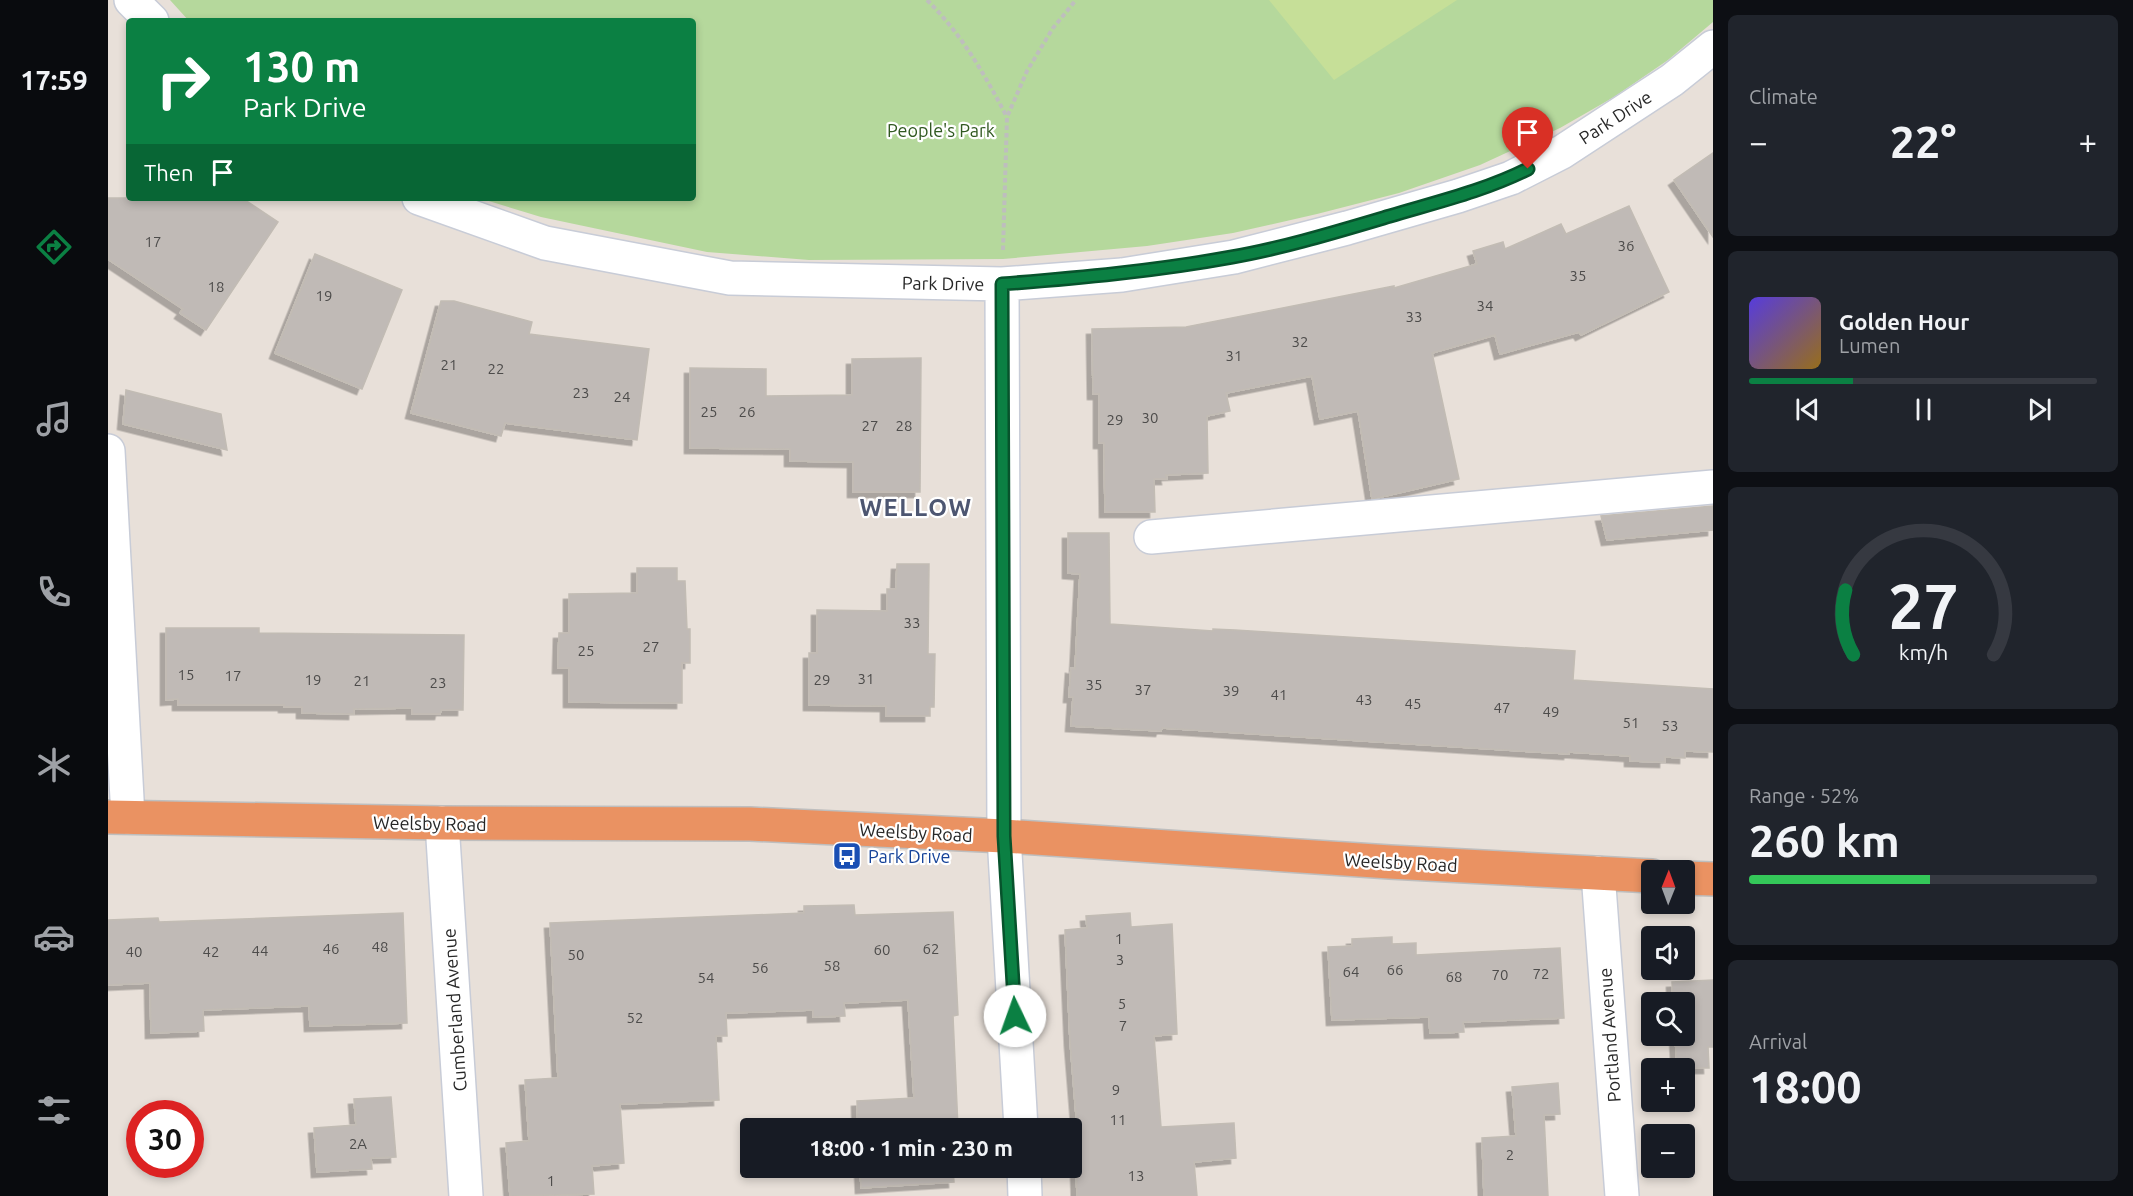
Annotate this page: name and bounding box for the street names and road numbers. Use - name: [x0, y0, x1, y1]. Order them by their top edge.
- street label: Park Drive: [1575, 86, 1655, 148]
- street label: Park Drive: [902, 272, 984, 294]
- street label: Weelsby Road: [373, 812, 487, 834]
- street label: Weelsby Road: [859, 819, 973, 845]
- street label: Weelsby Road: [1344, 849, 1458, 875]
- street label: Cumberland Avenue: [438, 928, 470, 1092]
- street label: Portland Avenue: [1594, 967, 1624, 1103]

